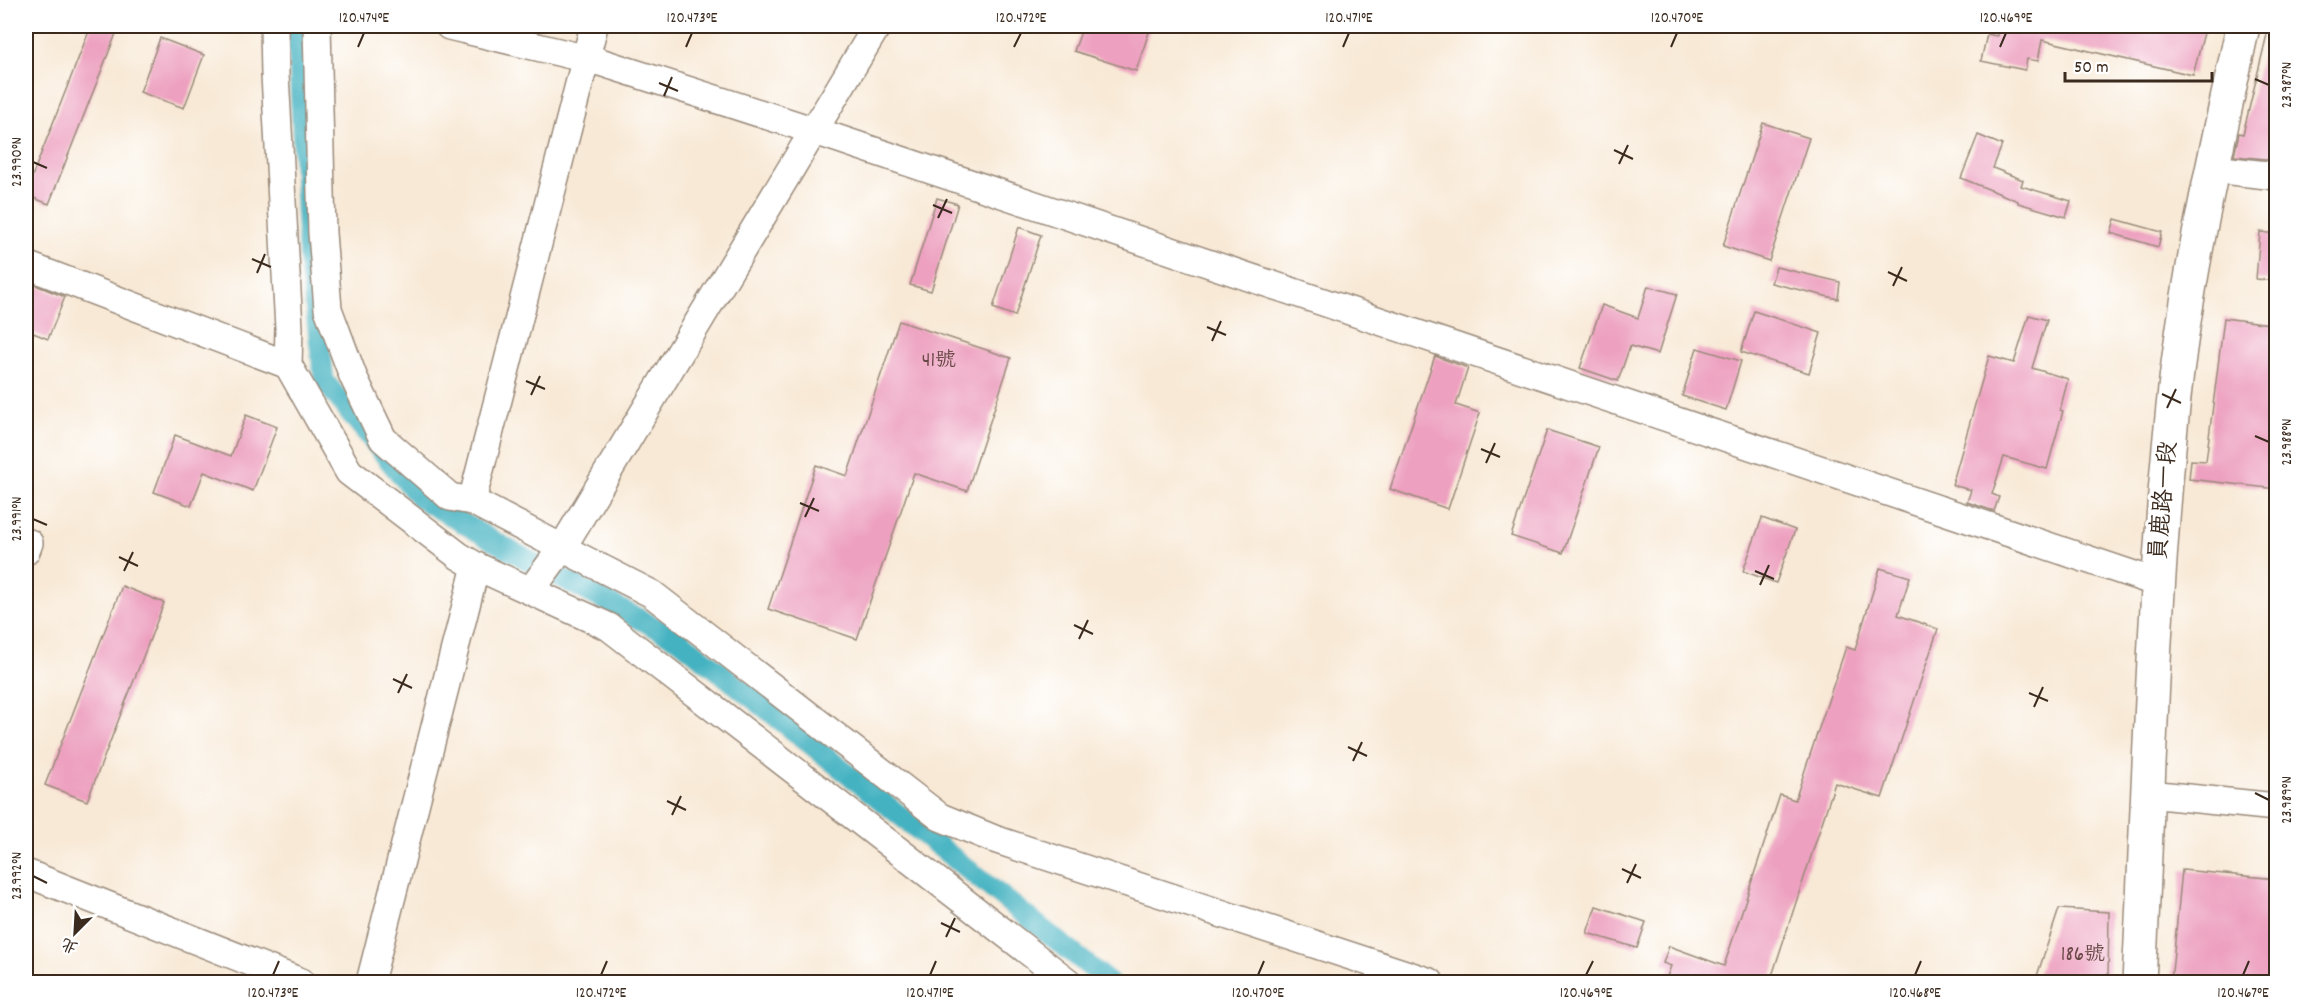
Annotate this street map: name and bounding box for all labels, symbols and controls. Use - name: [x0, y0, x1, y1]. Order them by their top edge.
- text: 120.474°E: [339, 8, 389, 30]
- text: 120.473°E: [667, 8, 718, 30]
- text: 120.472°E: [996, 8, 1047, 30]
- text: 120.471°E: [1325, 8, 1373, 30]
- text: 120.470°E: [1651, 8, 1703, 30]
- text: 120.469°E: [1980, 8, 2032, 30]
- scale bar: [2065, 45, 2212, 83]
- text: 50 m: [2074, 56, 2109, 81]
- text: 23.987°N: [2277, 62, 2299, 108]
- text: 23.990°N: [7, 137, 29, 187]
- house number: 41號: [922, 347, 956, 377]
- text: 23.988°N: [2277, 419, 2299, 465]
- street label: 員鹿路一段: [2143, 440, 2187, 562]
- text: 23.991°N: [7, 497, 29, 541]
- text: 23.989°N: [2277, 776, 2299, 824]
- text: 23.992°N: [7, 852, 29, 900]
- north arrow: [45, 903, 105, 963]
- text: 北: [58, 931, 82, 958]
- house number: 186號: [2061, 941, 2105, 971]
- text: 120.473°E: [248, 983, 299, 1005]
- text: 120.472°E: [576, 983, 627, 1005]
- text: 120.471°E: [906, 983, 954, 1005]
- text: 120.470°E: [1232, 983, 1284, 1005]
- text: 120.469°E: [1560, 983, 1612, 1005]
- text: 120.468°E: [1889, 983, 1941, 1005]
- text: 120.467°E: [2217, 983, 2269, 1005]

